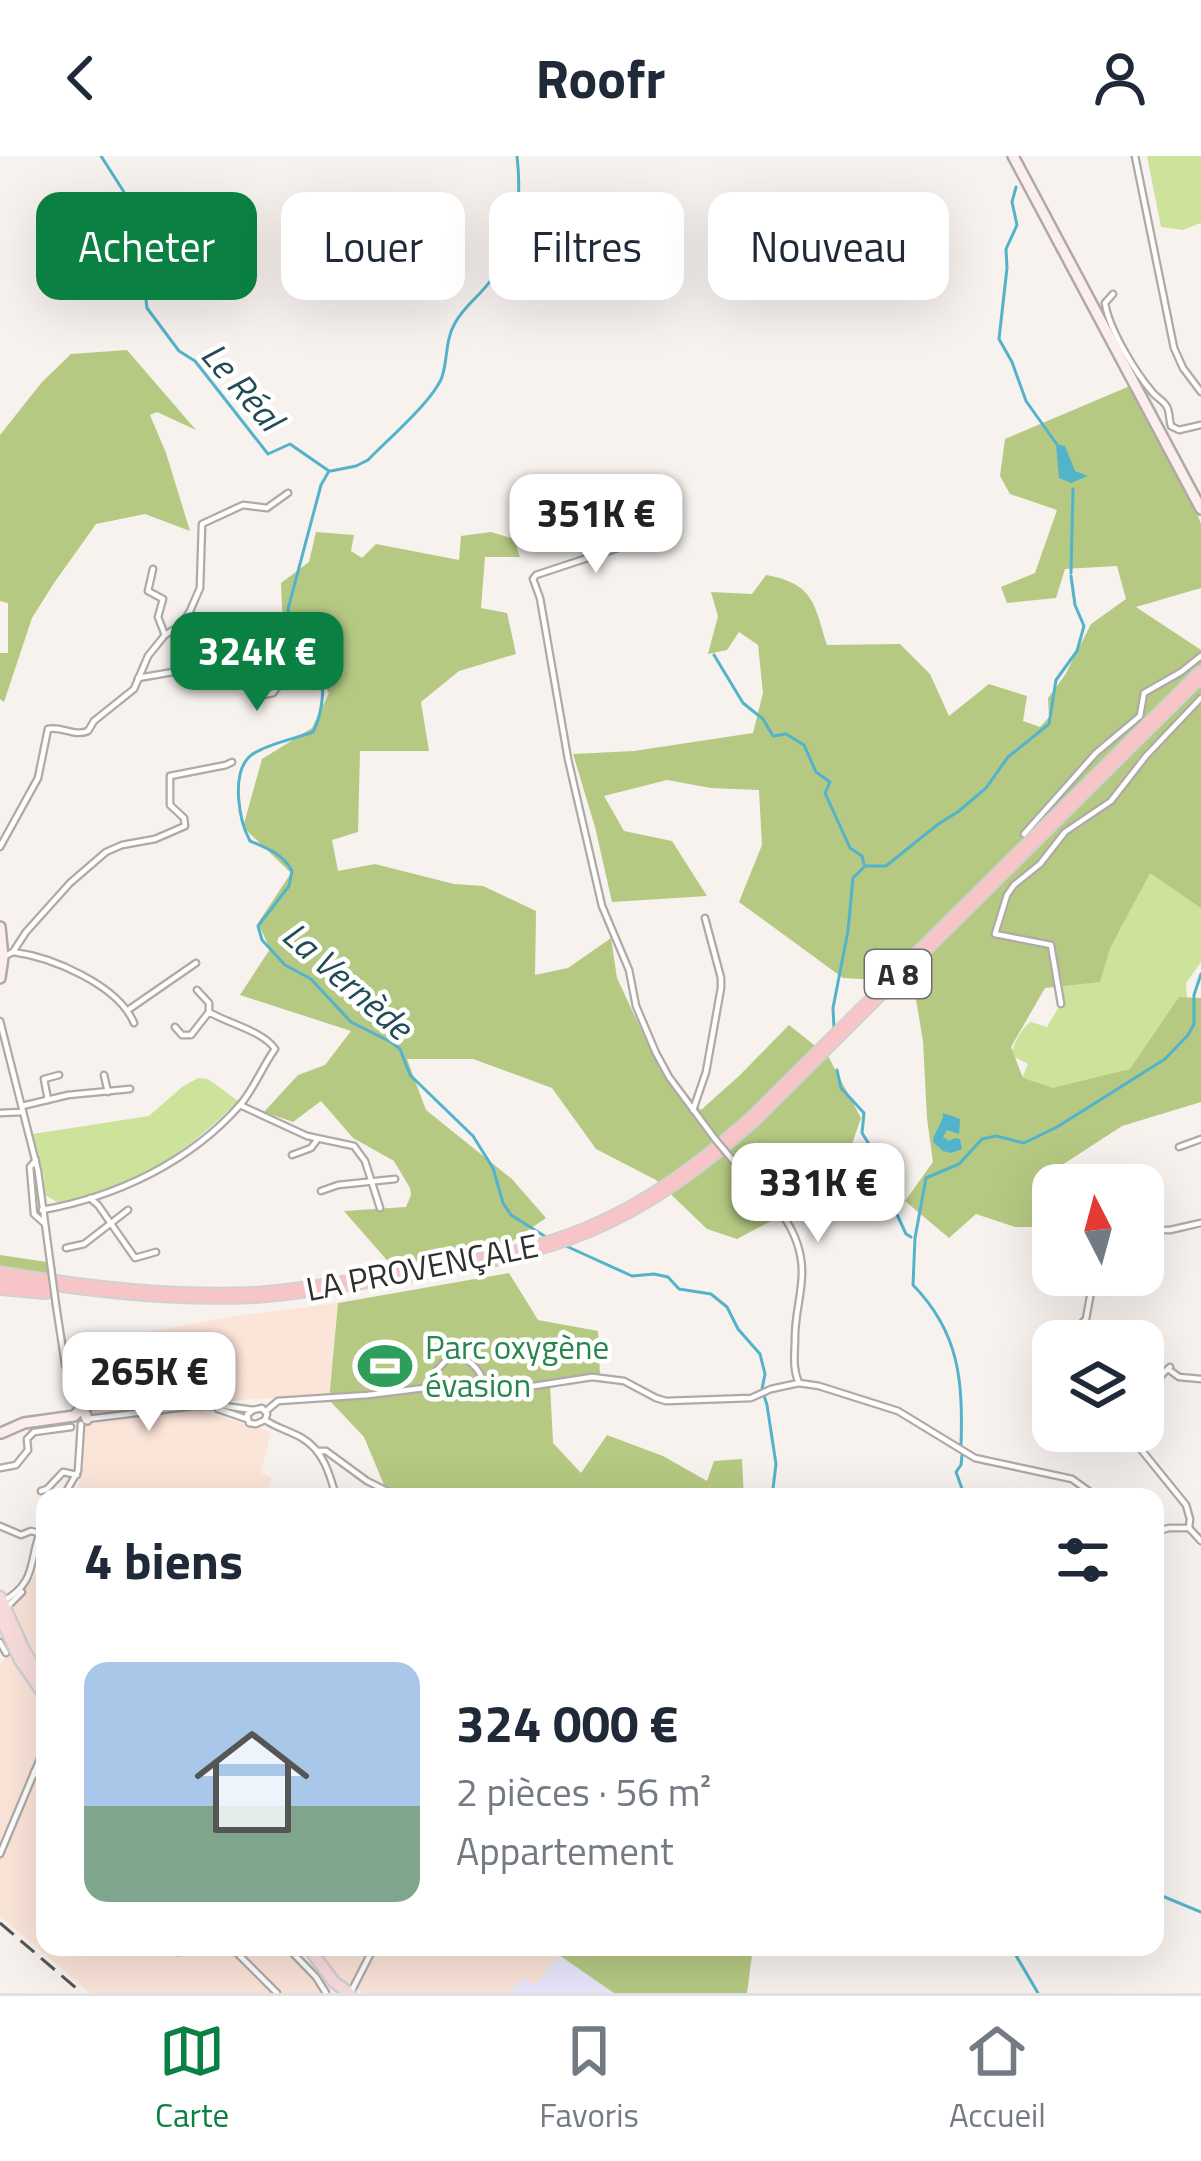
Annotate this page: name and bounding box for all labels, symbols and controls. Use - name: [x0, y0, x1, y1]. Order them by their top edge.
- text: Roofr: [536, 37, 665, 119]
- icon: back: [48, 45, 114, 111]
- icon: person: [1087, 45, 1153, 111]
- chip: Acheter: [36, 192, 257, 300]
- chip: Louer: [281, 192, 465, 300]
- chip: Filtres: [489, 192, 684, 300]
- chip: Nouveau: [708, 192, 949, 300]
- water label: Le Réal: [189, 329, 300, 446]
- pin: 351K €: [498, 474, 694, 576]
- text: 351K €: [536, 483, 656, 542]
- pin: 324K €: [159, 612, 355, 714]
- text: 324K €: [197, 621, 317, 680]
- water label: La Vernède: [271, 908, 427, 1054]
- road number: A 8: [865, 950, 931, 998]
- pin: 331K €: [720, 1143, 916, 1245]
- text: 331K €: [758, 1152, 878, 1211]
- north arrow: [1032, 1164, 1164, 1296]
- map controls: [1032, 1164, 1164, 1452]
- street label: LA PROVENÇALE: [302, 1220, 542, 1314]
- button: layers: [1032, 1320, 1164, 1452]
- place label: Parc oxygène évasion: [425, 1322, 609, 1410]
- pin: 265K €: [51, 1332, 247, 1434]
- sports icon: Parc oxygène évasion: [356, 1337, 414, 1395]
- text: 265K €: [89, 1341, 209, 1400]
- text: 4 biens: [84, 1521, 243, 1599]
- icon: filters: [1050, 1527, 1116, 1593]
- text: 324 000 €: [456, 1684, 678, 1762]
- icon: home: [180, 1710, 324, 1854]
- text: 2 pièces · 56 m²: [456, 1762, 711, 1821]
- text: Appartement: [456, 1821, 674, 1880]
- tab: Carte: [155, 2018, 229, 2140]
- tab: Favoris: [539, 2018, 639, 2140]
- tab: Accueil: [949, 2018, 1046, 2140]

